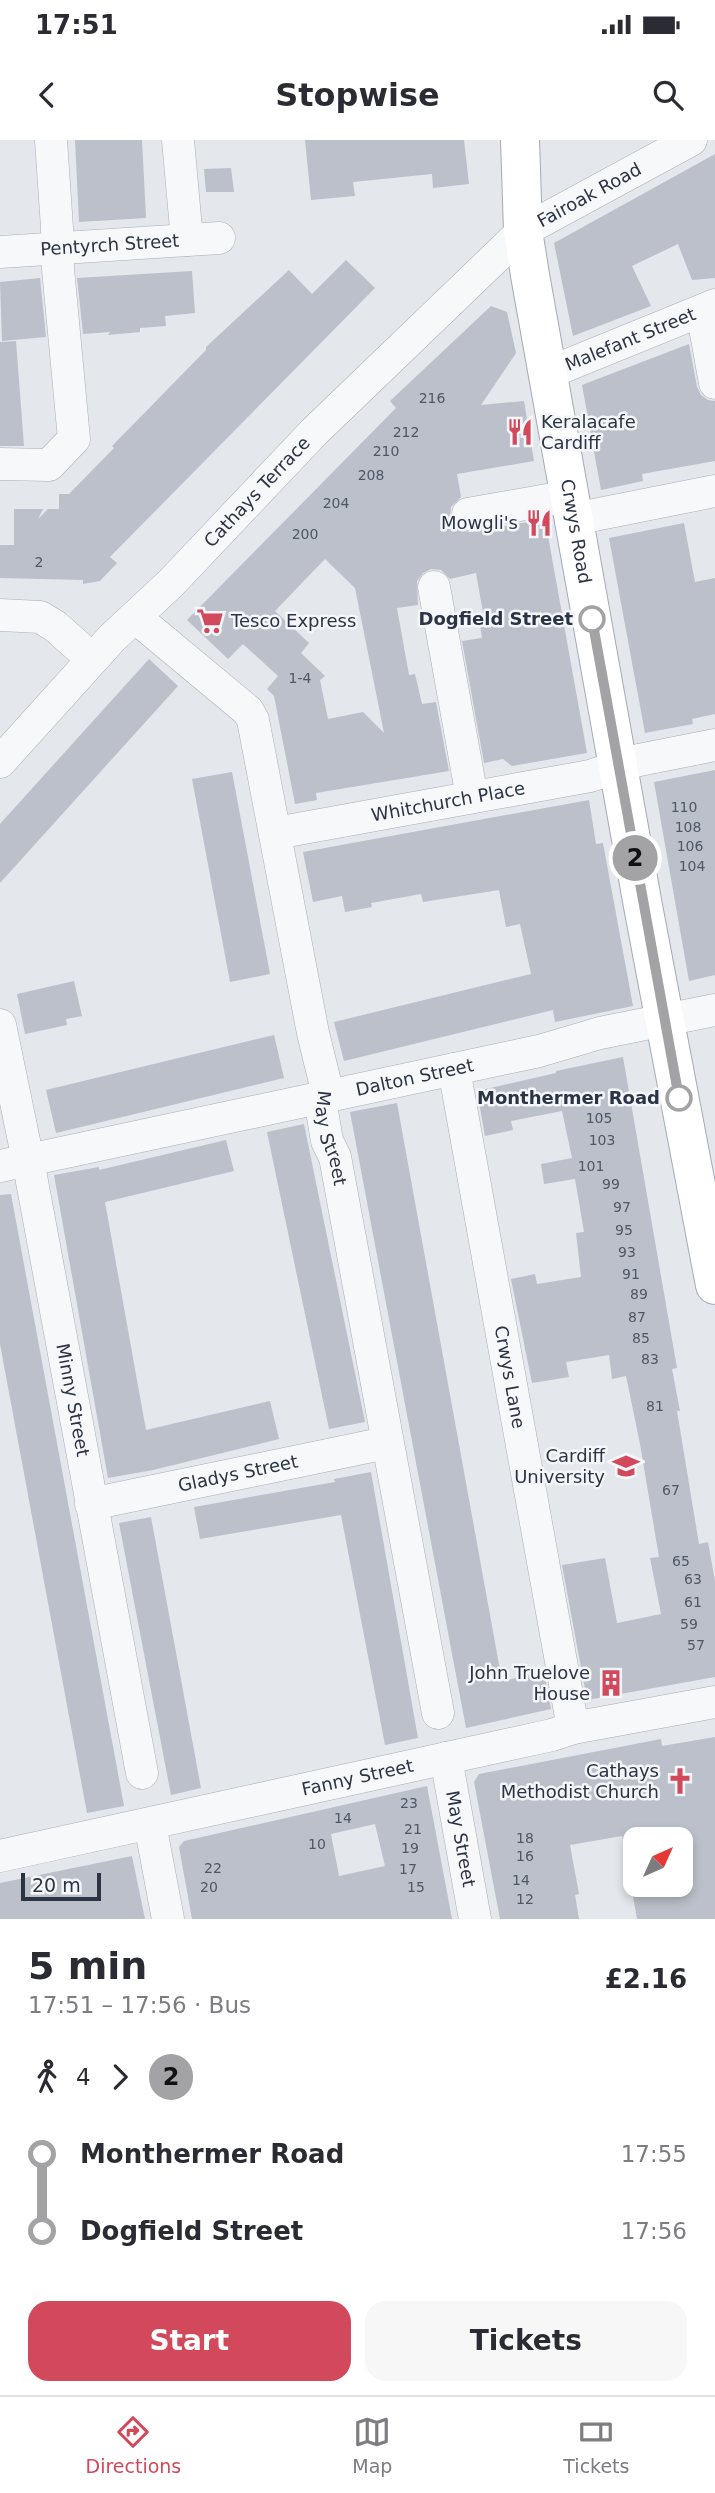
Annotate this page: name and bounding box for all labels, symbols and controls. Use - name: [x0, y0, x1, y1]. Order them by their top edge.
- text: 17:51: [35, 10, 118, 40]
- icon: back: [28, 76, 66, 114]
- text: Stopwise: [275, 76, 440, 114]
- icon: search: [649, 76, 687, 114]
- street label: Fairoak Road: [533, 158, 645, 231]
- street label: Pentyrch Street: [40, 230, 180, 259]
- street label: Malefant Street: [562, 303, 699, 375]
- house number: 216: [419, 390, 445, 406]
- place label: Keralacafe Cardiff: [541, 411, 636, 453]
- restaurant icon: Keralacafe Cardiff: [505, 417, 535, 447]
- house number: 212: [393, 424, 419, 440]
- street label: Cathays Terrace: [199, 432, 314, 551]
- house number: 210: [373, 443, 399, 459]
- house number: 208: [358, 467, 384, 483]
- street label: Crwys Road: [557, 477, 596, 585]
- house number: 204: [323, 495, 349, 511]
- restaurant icon: Mowgli's: [524, 508, 554, 538]
- place label: Mowgli's: [441, 512, 518, 533]
- house number: 200: [292, 526, 318, 542]
- house number: 2: [35, 554, 43, 570]
- supermarket icon: Tesco Express: [195, 606, 225, 636]
- marker: Dogfield Street: [579, 606, 605, 632]
- place label: Dogfield Street: [418, 608, 573, 629]
- place label: Tesco Express: [230, 610, 356, 631]
- house number: 1-4: [289, 670, 312, 686]
- street label: Whitchurch Place: [369, 777, 527, 826]
- house number: 110: [671, 799, 697, 815]
- house number: 108: [675, 819, 701, 835]
- line badge: 2: [612, 835, 658, 881]
- house number: 106: [677, 838, 703, 854]
- text: 2: [627, 844, 643, 872]
- house number: 104: [679, 858, 705, 874]
- street label: Dalton Street: [354, 1054, 475, 1100]
- marker: Monthermer Road: [666, 1085, 692, 1111]
- place label: Monthermer Road: [477, 1087, 660, 1108]
- street label: May Street: [311, 1090, 351, 1187]
- house number: 105: [586, 1110, 612, 1126]
- house number: 103: [589, 1132, 615, 1148]
- house number: 101: [578, 1158, 604, 1174]
- house number: 99: [602, 1176, 620, 1192]
- house number: 97: [613, 1199, 631, 1215]
- house number: 95: [615, 1222, 633, 1238]
- house number: 93: [618, 1244, 636, 1260]
- house number: 91: [622, 1266, 640, 1282]
- house number: 89: [630, 1286, 648, 1302]
- house number: 87: [628, 1309, 646, 1325]
- street label: Crwys Lane: [491, 1324, 530, 1430]
- house number: 85: [632, 1330, 650, 1346]
- street label: Minny Street: [52, 1342, 94, 1458]
- house number: 83: [641, 1351, 659, 1367]
- house number: 81: [646, 1398, 664, 1414]
- place label: Cardiff University: [514, 1445, 606, 1487]
- street label: Gladys Street: [176, 1451, 300, 1496]
- school or university icon: Cardiff University: [611, 1451, 641, 1481]
- house number: 67: [662, 1482, 680, 1498]
- house number: 65: [672, 1553, 690, 1569]
- house number: 63: [684, 1571, 702, 1587]
- house number: 61: [684, 1594, 702, 1610]
- house number: 59: [680, 1616, 698, 1632]
- house number: 57: [687, 1637, 705, 1653]
- place label: John Truelove House: [468, 1662, 590, 1704]
- building icon: John Truelove House: [596, 1668, 626, 1698]
- street label: Fanny Street: [300, 1755, 415, 1800]
- place label: Cathays Methodist Church: [501, 1760, 659, 1802]
- church icon: Cathays Methodist Church: [665, 1766, 695, 1796]
- street label: May Street: [442, 1789, 480, 1889]
- house number: 23: [400, 1795, 418, 1811]
- house number: 14: [334, 1810, 352, 1826]
- house number: 21: [404, 1821, 422, 1837]
- north arrow: [623, 1827, 693, 1897]
- map controls: [623, 1827, 693, 1897]
- house number: 18: [516, 1830, 534, 1846]
- house number: 10: [308, 1836, 326, 1852]
- house number: 19: [401, 1840, 419, 1856]
- house number: 16: [516, 1848, 534, 1864]
- house number: 22: [204, 1860, 222, 1876]
- house number: 17: [399, 1861, 417, 1877]
- scale bar: [21, 1870, 102, 1902]
- house number: 14: [512, 1872, 530, 1888]
- text: 20 m: [32, 1874, 81, 1896]
- house number: 20: [200, 1879, 218, 1895]
- house number: 15: [407, 1879, 425, 1895]
- house number: 12: [516, 1891, 534, 1907]
- text: 5 min: [28, 1944, 147, 1988]
- text: £2.16: [605, 1964, 687, 1994]
- text: 17:51 – 17:56 · Bus: [28, 1992, 251, 2018]
- icon: walk: [28, 2058, 66, 2096]
- icon: forward: [101, 2058, 139, 2096]
- text: 2: [163, 2063, 179, 2091]
- text: 4: [76, 2064, 91, 2090]
- text: Monthermer Road: [80, 2139, 344, 2169]
- text: 17:55: [621, 2141, 687, 2167]
- text: Dogfield Street: [80, 2216, 303, 2246]
- text: 17:56: [621, 2218, 687, 2244]
- button: Start: [28, 2301, 351, 2381]
- button: Tickets: [365, 2301, 687, 2381]
- tab: Directions: [86, 2413, 181, 2477]
- tab: Map: [352, 2413, 392, 2477]
- tab: Tickets: [563, 2413, 629, 2477]

